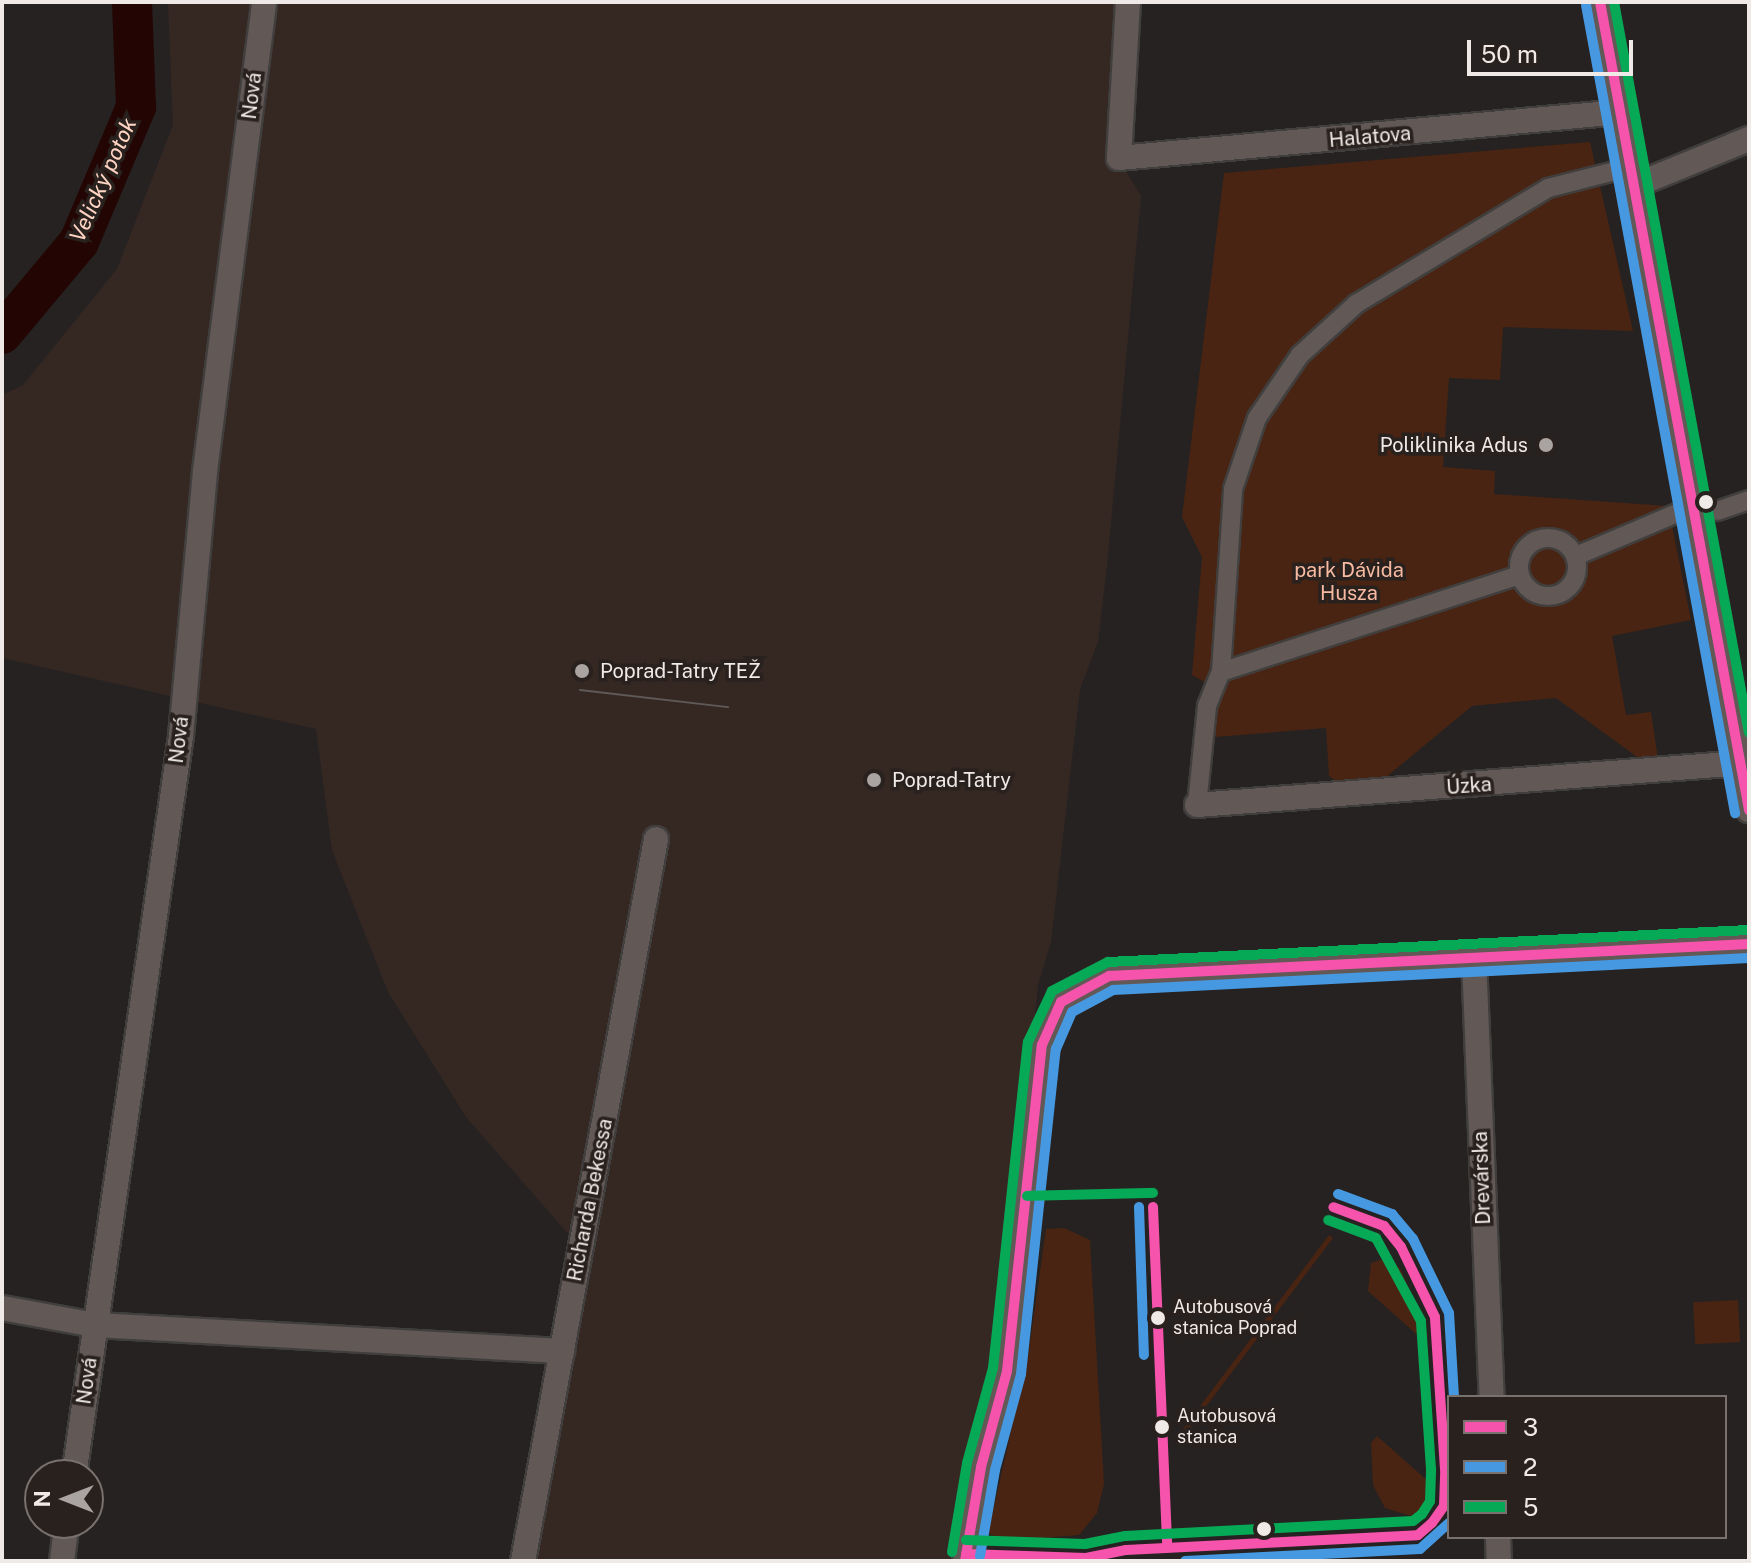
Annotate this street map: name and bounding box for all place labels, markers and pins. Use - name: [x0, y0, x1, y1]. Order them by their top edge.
- place label: Poliklinika Adus: [1380, 433, 1528, 457]
- marker: Poliklinika Adus: [1535, 434, 1557, 456]
- unlabelled marker: [1698, 494, 1714, 510]
- place label: Poprad-Tatry TEŽ: [600, 659, 761, 683]
- marker: Poprad-Tatry TEŽ: [571, 660, 593, 682]
- place label: Poprad-Tatry: [892, 768, 1011, 792]
- marker: Poprad-Tatry: [863, 769, 885, 791]
- place label: Autobusová stanica Poprad: [1173, 1297, 1297, 1340]
- marker: Autobusová stanica Poprad: [1150, 1310, 1166, 1326]
- place label: Autobusová stanica: [1177, 1406, 1276, 1448]
- marker: Autobusová stanica: [1154, 1419, 1170, 1435]
- unlabelled marker: [1256, 1521, 1272, 1537]

